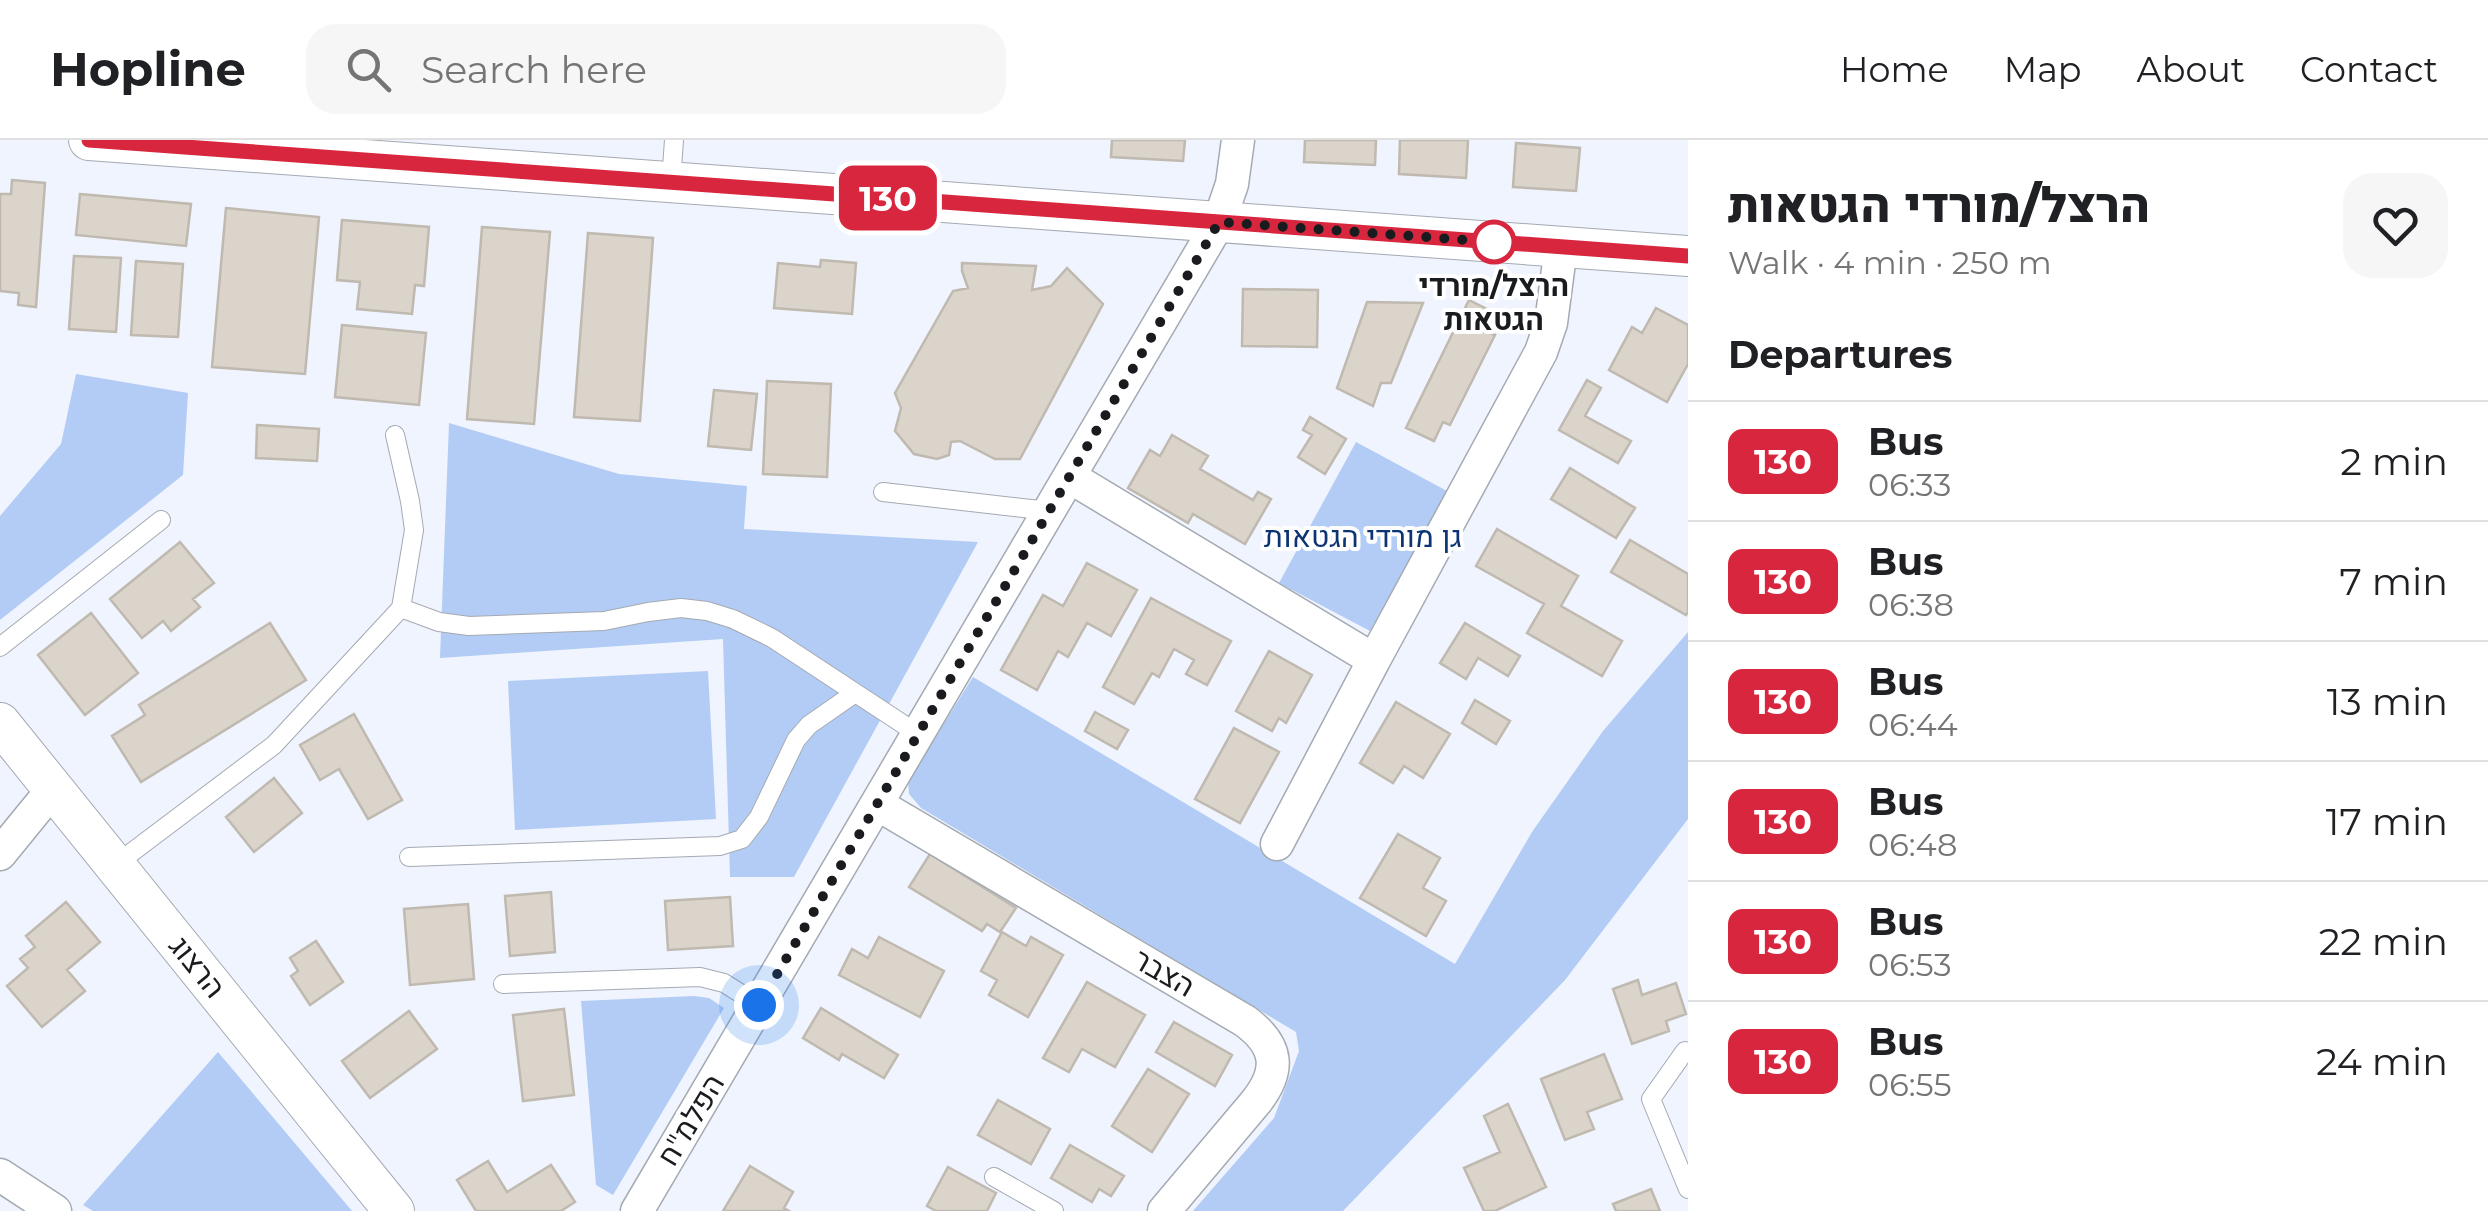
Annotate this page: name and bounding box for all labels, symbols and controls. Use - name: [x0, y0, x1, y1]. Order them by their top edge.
- search box: [306, 24, 1006, 114]
- text: Hopline: [50, 40, 246, 98]
- icon: search: [341, 42, 396, 97]
- text: Search here: [421, 46, 647, 93]
- text: Home: [1840, 48, 1949, 91]
- text: Map: [2004, 48, 2082, 91]
- text: About: [2137, 48, 2245, 91]
- text: Contact: [2300, 48, 2438, 91]
- line badge: 130: [830, 166, 946, 230]
- button: heart: [2343, 173, 2448, 278]
- text: הרצל/מורדי הגטאות: [1728, 176, 2150, 234]
- text: 130: [859, 177, 917, 220]
- marker: הרצל/מורדי הגטאות: [1473, 221, 1515, 263]
- text: Walk · 4 min · 250 m: [1728, 243, 2052, 282]
- place label: הרצל/מורדי הגטאות: [1419, 267, 1569, 338]
- text: Departures: [1728, 331, 1952, 378]
- text: Bus: [1868, 418, 1943, 465]
- text: 2 min: [2340, 438, 2448, 485]
- text: 130: [1754, 440, 1812, 483]
- text: 06:33: [1868, 465, 1951, 504]
- park label: גן מורדי הגטאות: [1264, 518, 1462, 555]
- text: Bus: [1868, 538, 1943, 585]
- text: 7 min: [2339, 558, 2448, 605]
- text: 130: [1754, 560, 1812, 603]
- text: 06:38: [1868, 585, 1954, 624]
- text: Bus: [1868, 658, 1943, 705]
- text: 13 min: [2327, 678, 2448, 725]
- text: 130: [1754, 680, 1812, 723]
- text: 06:44: [1868, 705, 1958, 744]
- text: Bus: [1868, 778, 1943, 825]
- text: 17 min: [2326, 798, 2448, 845]
- text: 130: [1754, 800, 1812, 843]
- text: 06:48: [1868, 825, 1957, 864]
- text: Bus: [1868, 898, 1943, 945]
- text: 22 min: [2319, 918, 2448, 965]
- text: 130: [1754, 920, 1812, 963]
- street label: הרצוג: [161, 928, 234, 1005]
- street label: הצבר: [1127, 940, 1201, 1005]
- text: 06:53: [1868, 945, 1951, 984]
- your location: [734, 980, 784, 1030]
- text: Bus: [1868, 1018, 1943, 1065]
- text: 24 min: [2316, 1038, 2448, 1085]
- text: 130: [1754, 1040, 1812, 1083]
- text: 06:55: [1868, 1065, 1952, 1104]
- street label: הפלמ"ח: [649, 1067, 732, 1172]

